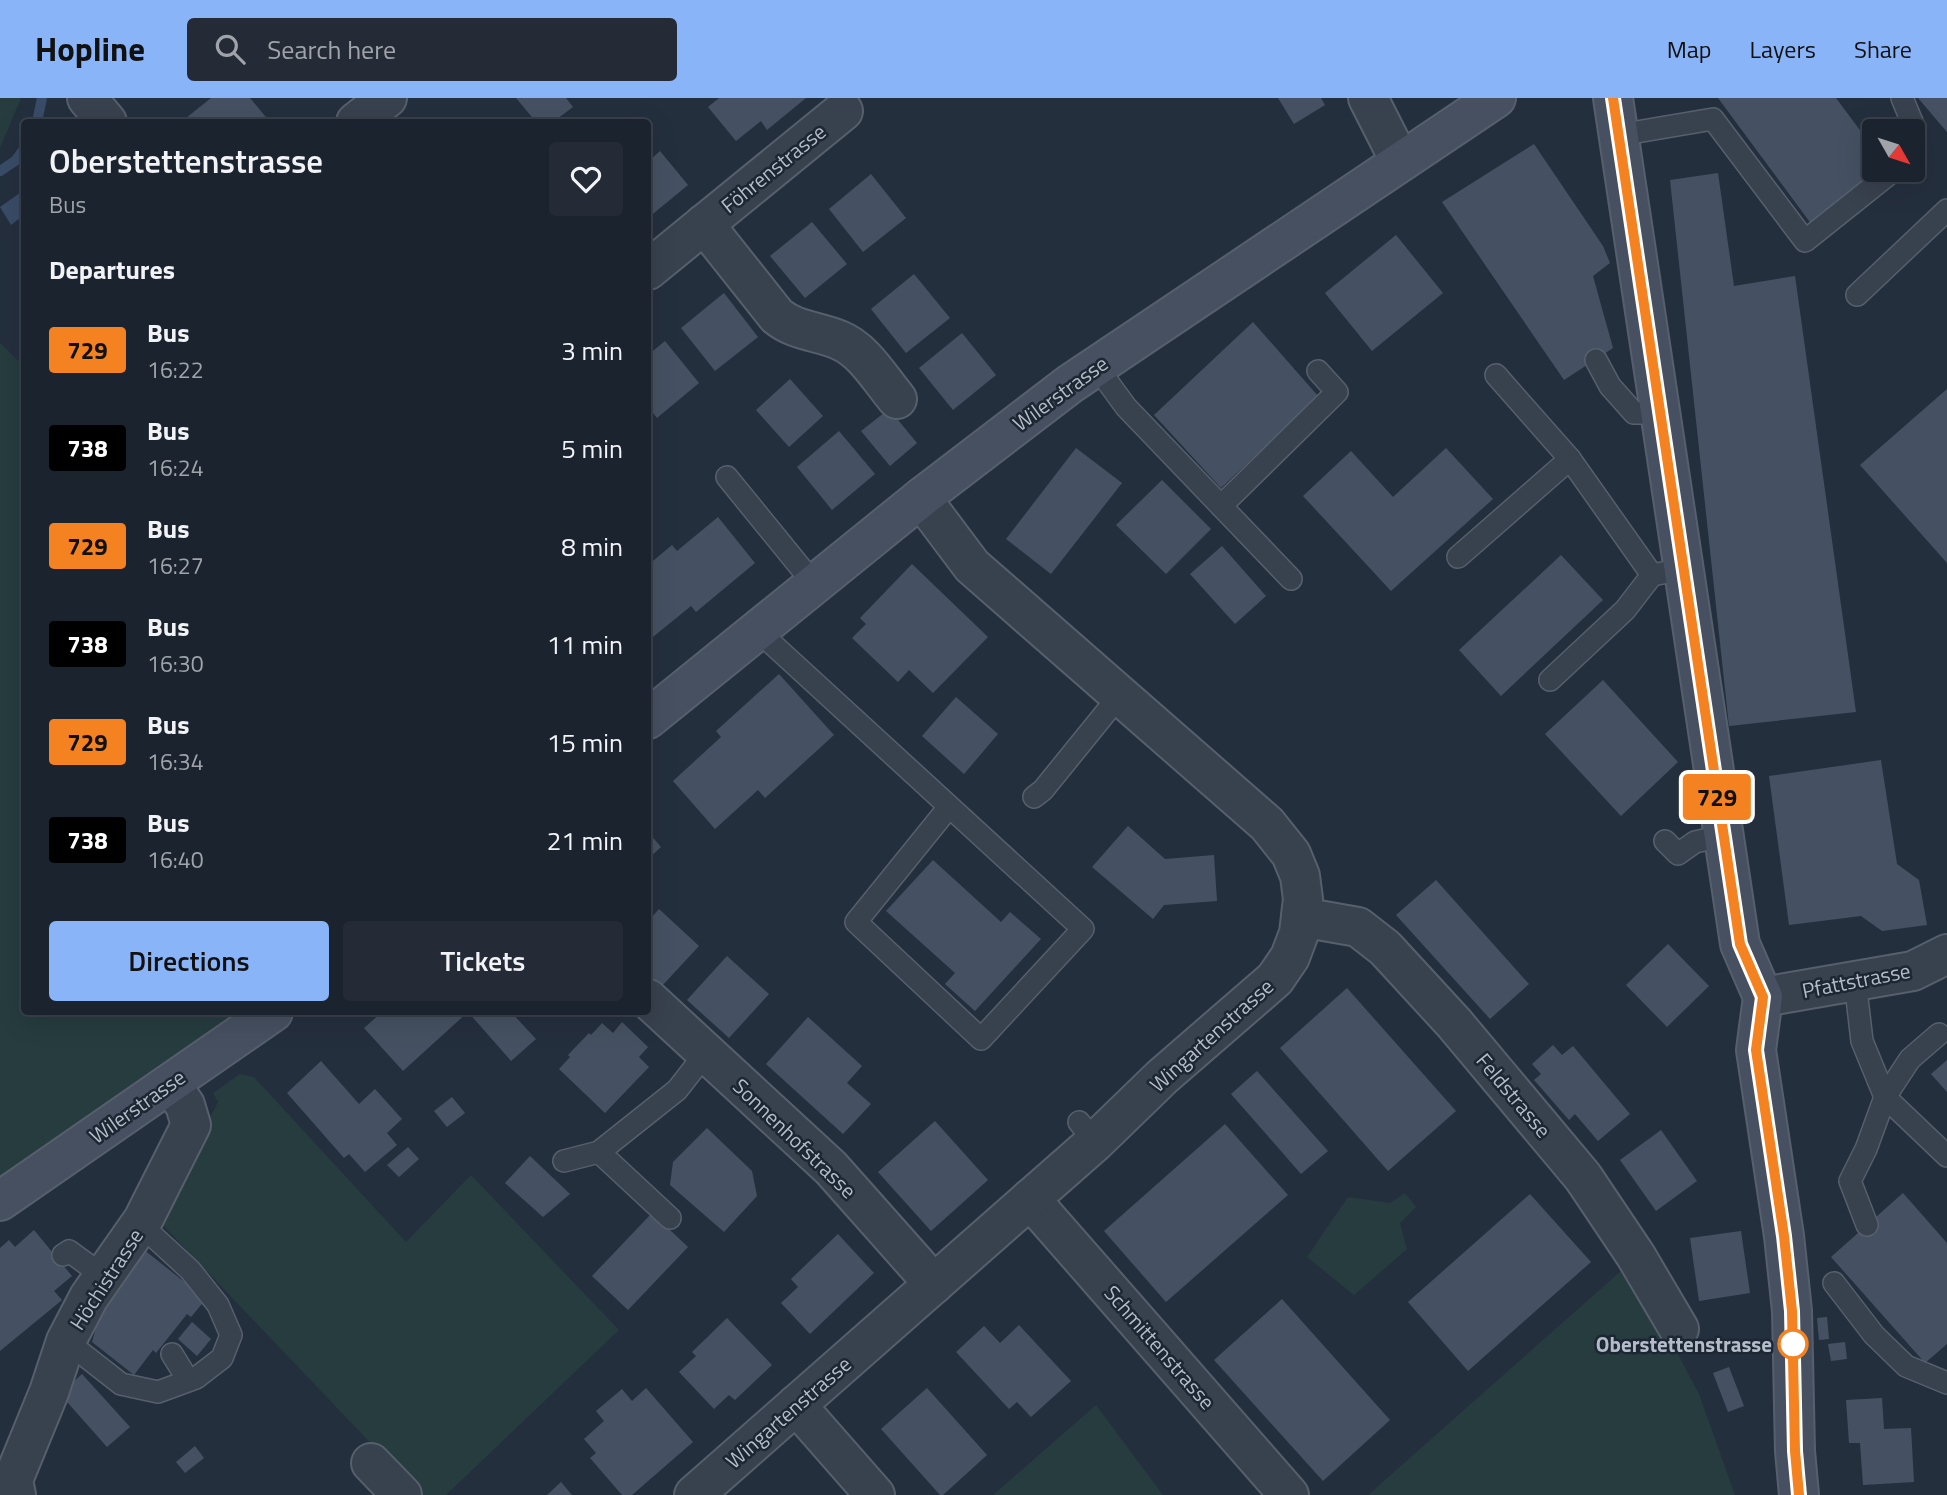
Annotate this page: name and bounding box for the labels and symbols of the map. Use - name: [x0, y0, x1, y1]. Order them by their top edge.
- street label: Föhrenstrasse: [714, 116, 832, 220]
- north arrow: [1862, 119, 1925, 182]
- street label: Wilerstrasse: [1006, 347, 1114, 439]
- line badge: 729: [1677, 774, 1757, 820]
- street label: Pfattstrasse: [1799, 954, 1913, 1006]
- street label: Wingartenstrasse: [1142, 970, 1280, 1100]
- street label: Feldstrasse: [1469, 1046, 1559, 1144]
- street label: Wilerstrasse: [82, 1061, 192, 1151]
- street label: Sonnenhofstrasse: [726, 1070, 864, 1206]
- street label: Höchistrasse: [61, 1222, 151, 1336]
- street label: Schmittenstrasse: [1097, 1278, 1223, 1416]
- place label: Oberstettenstrasse: [1596, 1328, 1772, 1360]
- marker: Oberstettenstrasse: [1778, 1329, 1808, 1359]
- street label: Wingartenstrasse: [718, 1348, 858, 1476]

